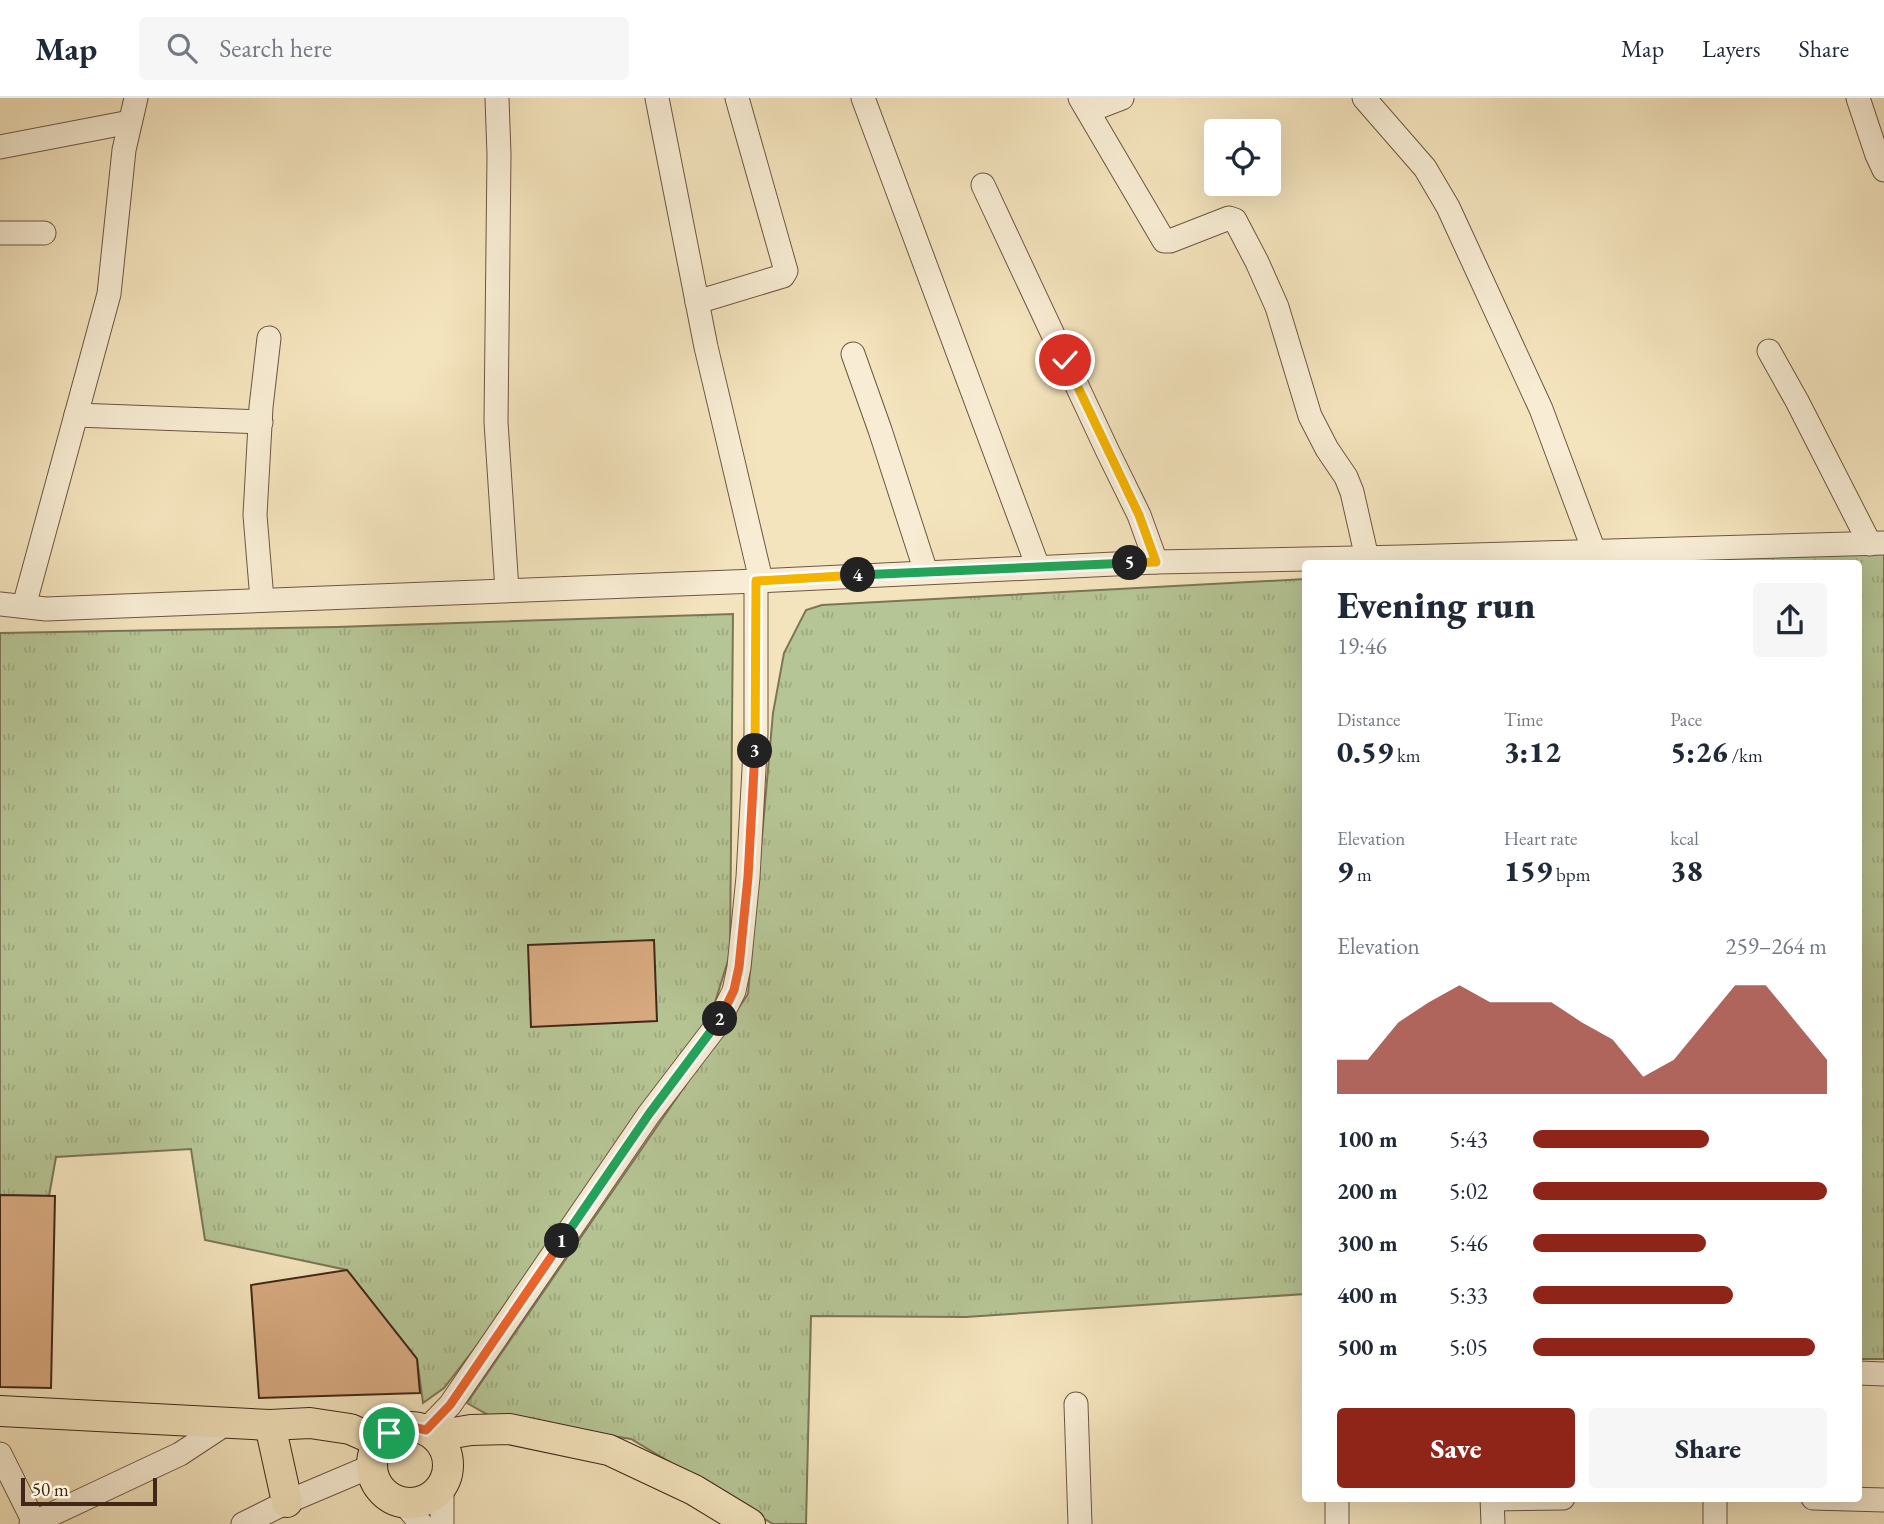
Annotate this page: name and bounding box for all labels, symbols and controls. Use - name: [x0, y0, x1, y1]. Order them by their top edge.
- search box: [139, 17, 629, 80]
- text: Map: [35, 27, 97, 70]
- icon: search: [163, 29, 201, 67]
- text: Search here: [219, 31, 332, 65]
- text: Map: [1621, 33, 1664, 64]
- text: Layers: [1702, 33, 1761, 64]
- text: Share: [1799, 33, 1849, 64]
- map controls: [1204, 119, 1281, 196]
- button: locate: [1204, 119, 1281, 196]
- pin: [1035, 330, 1095, 390]
- icon: check: [1046, 341, 1084, 379]
- pin: 5: [1112, 546, 1148, 580]
- text: 5: [1124, 550, 1135, 575]
- pin: 4: [840, 558, 876, 592]
- text: 4: [852, 562, 863, 587]
- text: Evening run: [1337, 580, 1535, 629]
- button: share: [1753, 583, 1827, 657]
- text: 19:46: [1337, 631, 1387, 661]
- text: Distance: [1337, 707, 1400, 732]
- text: Time: [1504, 707, 1543, 732]
- text: Pace: [1670, 707, 1702, 732]
- text: 0.59: [1337, 732, 1393, 771]
- text: 3:12: [1504, 732, 1561, 771]
- text: 5:26: [1670, 732, 1728, 771]
- pin: 3: [738, 734, 772, 768]
- text: 3: [749, 738, 760, 763]
- text: km: [1393, 743, 1421, 768]
- text: /km: [1728, 743, 1763, 768]
- text: Elevation: [1337, 826, 1405, 851]
- text: Heart rate: [1504, 826, 1577, 851]
- text: kcal: [1670, 826, 1699, 851]
- text: 9: [1337, 851, 1353, 890]
- text: 159: [1504, 851, 1552, 890]
- text: 38: [1670, 851, 1703, 890]
- text: m: [1353, 862, 1372, 887]
- text: bpm: [1552, 862, 1591, 887]
- text: Elevation: [1337, 931, 1420, 961]
- text: 259–264 m: [1726, 931, 1827, 961]
- pin: 2: [702, 1002, 738, 1037]
- text: 2: [714, 1006, 725, 1031]
- text: 100 m: [1337, 1124, 1398, 1154]
- text: 5:43: [1449, 1124, 1488, 1154]
- text: 200 m: [1337, 1176, 1398, 1206]
- text: 5:02: [1449, 1176, 1488, 1206]
- pin: 1: [544, 1224, 580, 1258]
- text: 1: [556, 1228, 567, 1253]
- text: 300 m: [1337, 1228, 1398, 1258]
- text: 5:46: [1449, 1228, 1488, 1258]
- text: 400 m: [1337, 1280, 1398, 1310]
- text: 5:33: [1449, 1280, 1488, 1310]
- text: 500 m: [1337, 1332, 1398, 1362]
- text: 5:05: [1449, 1332, 1488, 1362]
- pin: [359, 1403, 419, 1463]
- button: Save: [1337, 1408, 1575, 1488]
- button: Share: [1589, 1408, 1827, 1488]
- icon: arrive: [370, 1414, 408, 1452]
- scale bar: [21, 1475, 158, 1507]
- text: 50 m: [32, 1477, 69, 1502]

